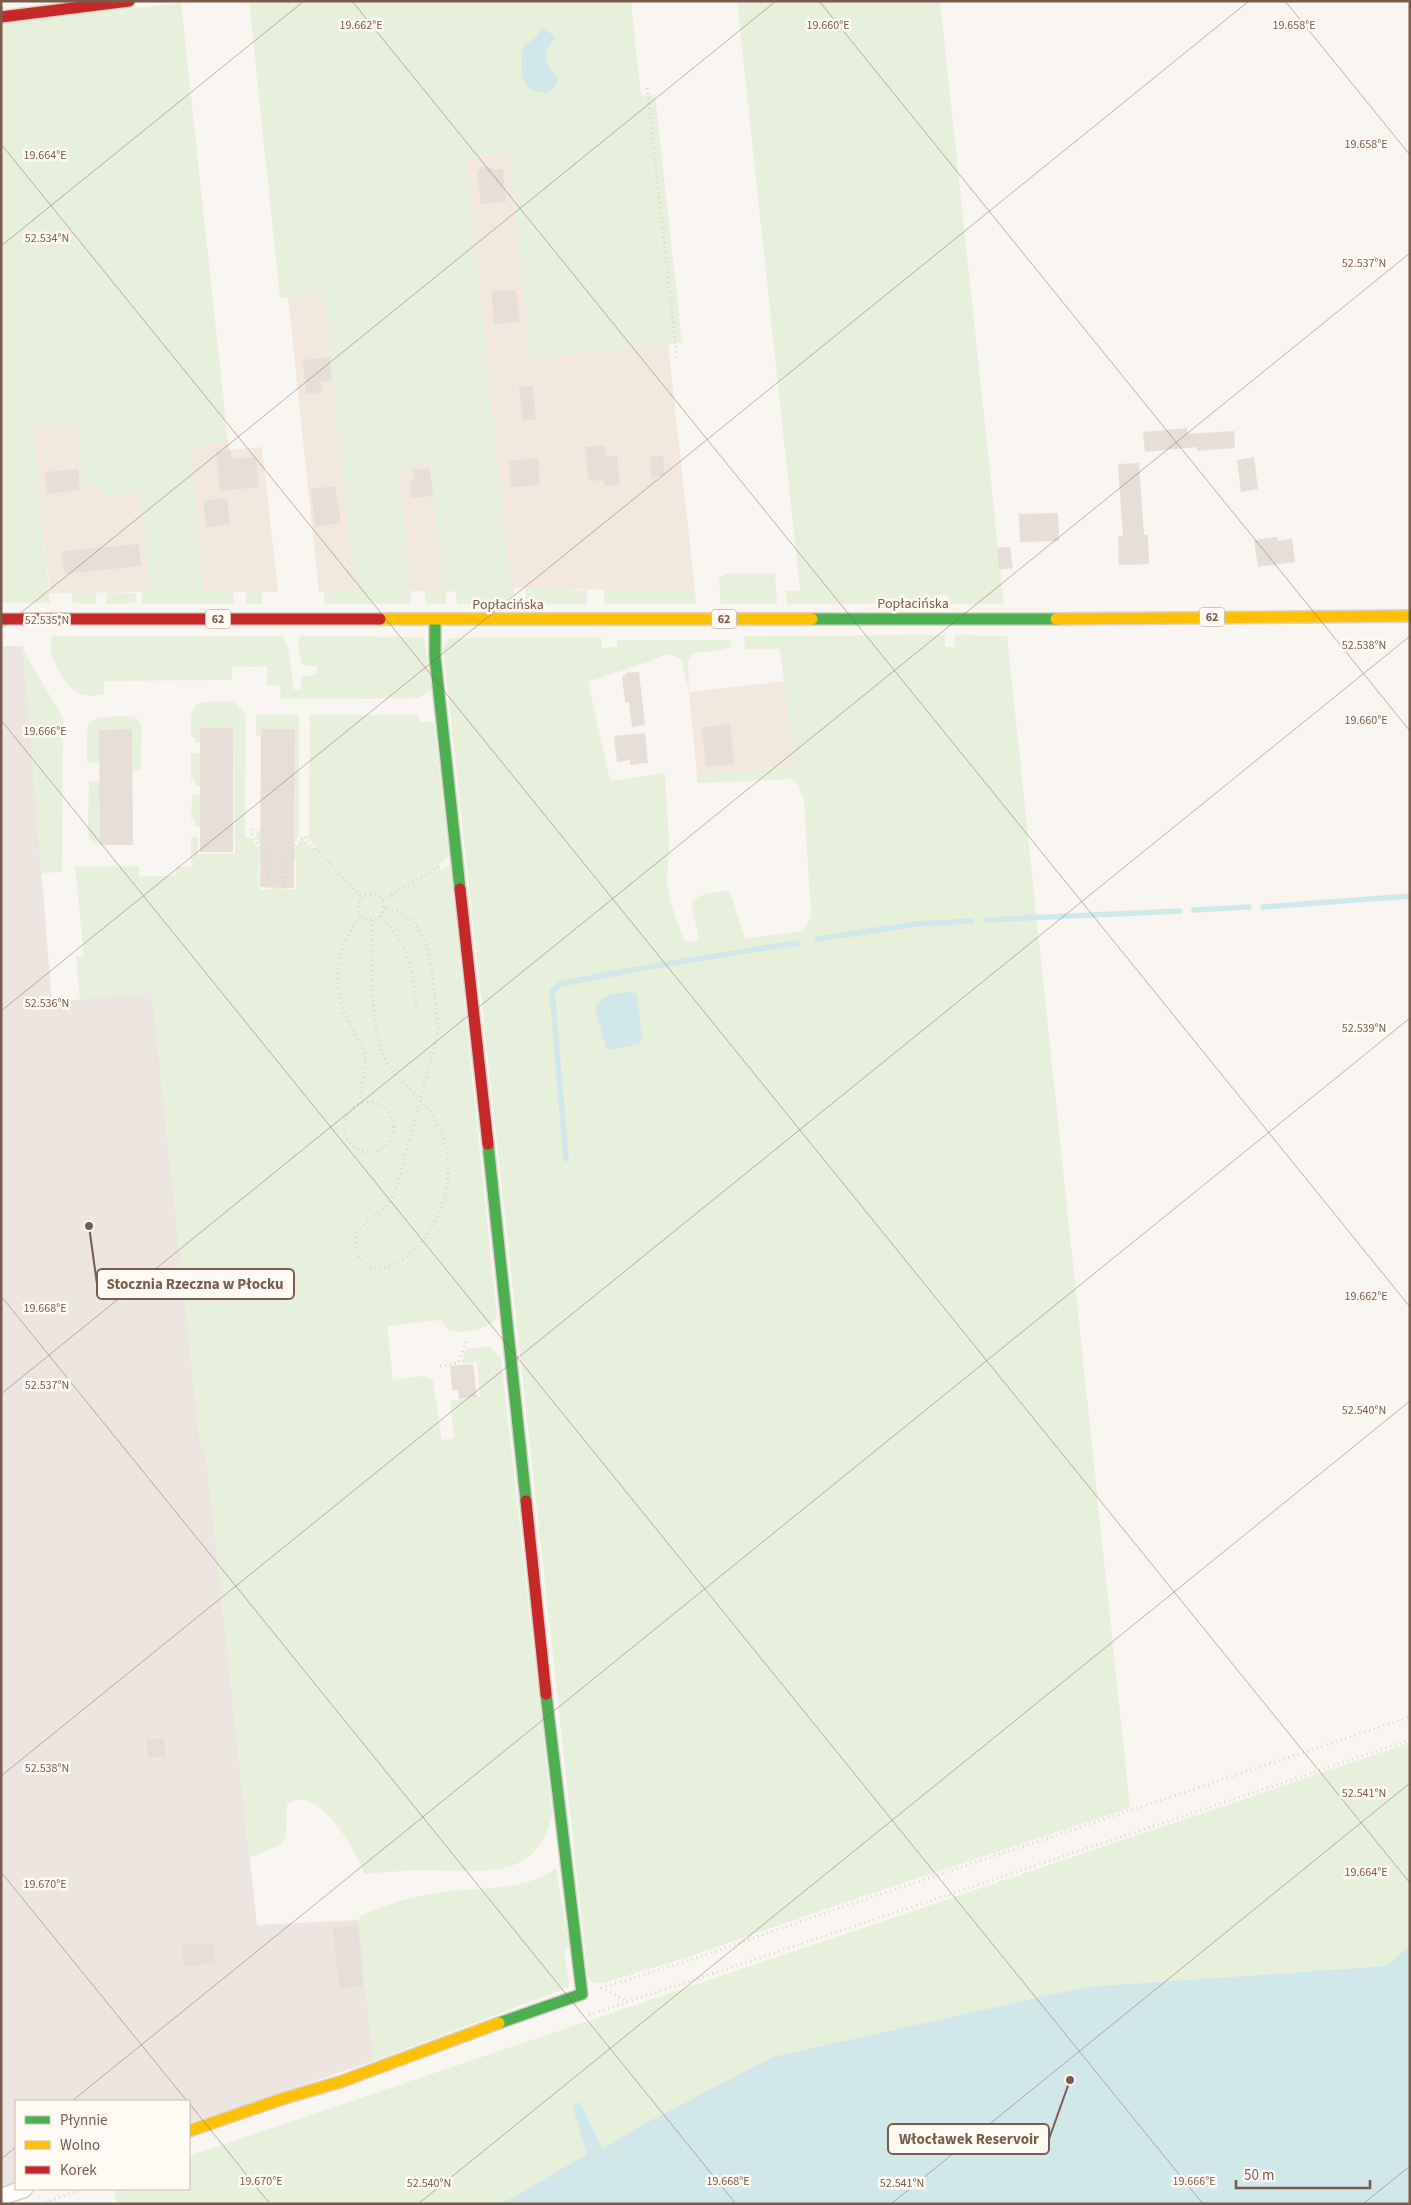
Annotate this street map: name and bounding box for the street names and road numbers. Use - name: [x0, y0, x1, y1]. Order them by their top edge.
- street label: Popłacińska: [877, 594, 949, 614]
- street label: Popłacińska: [472, 595, 544, 615]
- road number: 62: [1200, 608, 1224, 626]
- road number: 62: [206, 610, 230, 628]
- road number: 62: [712, 610, 736, 628]

